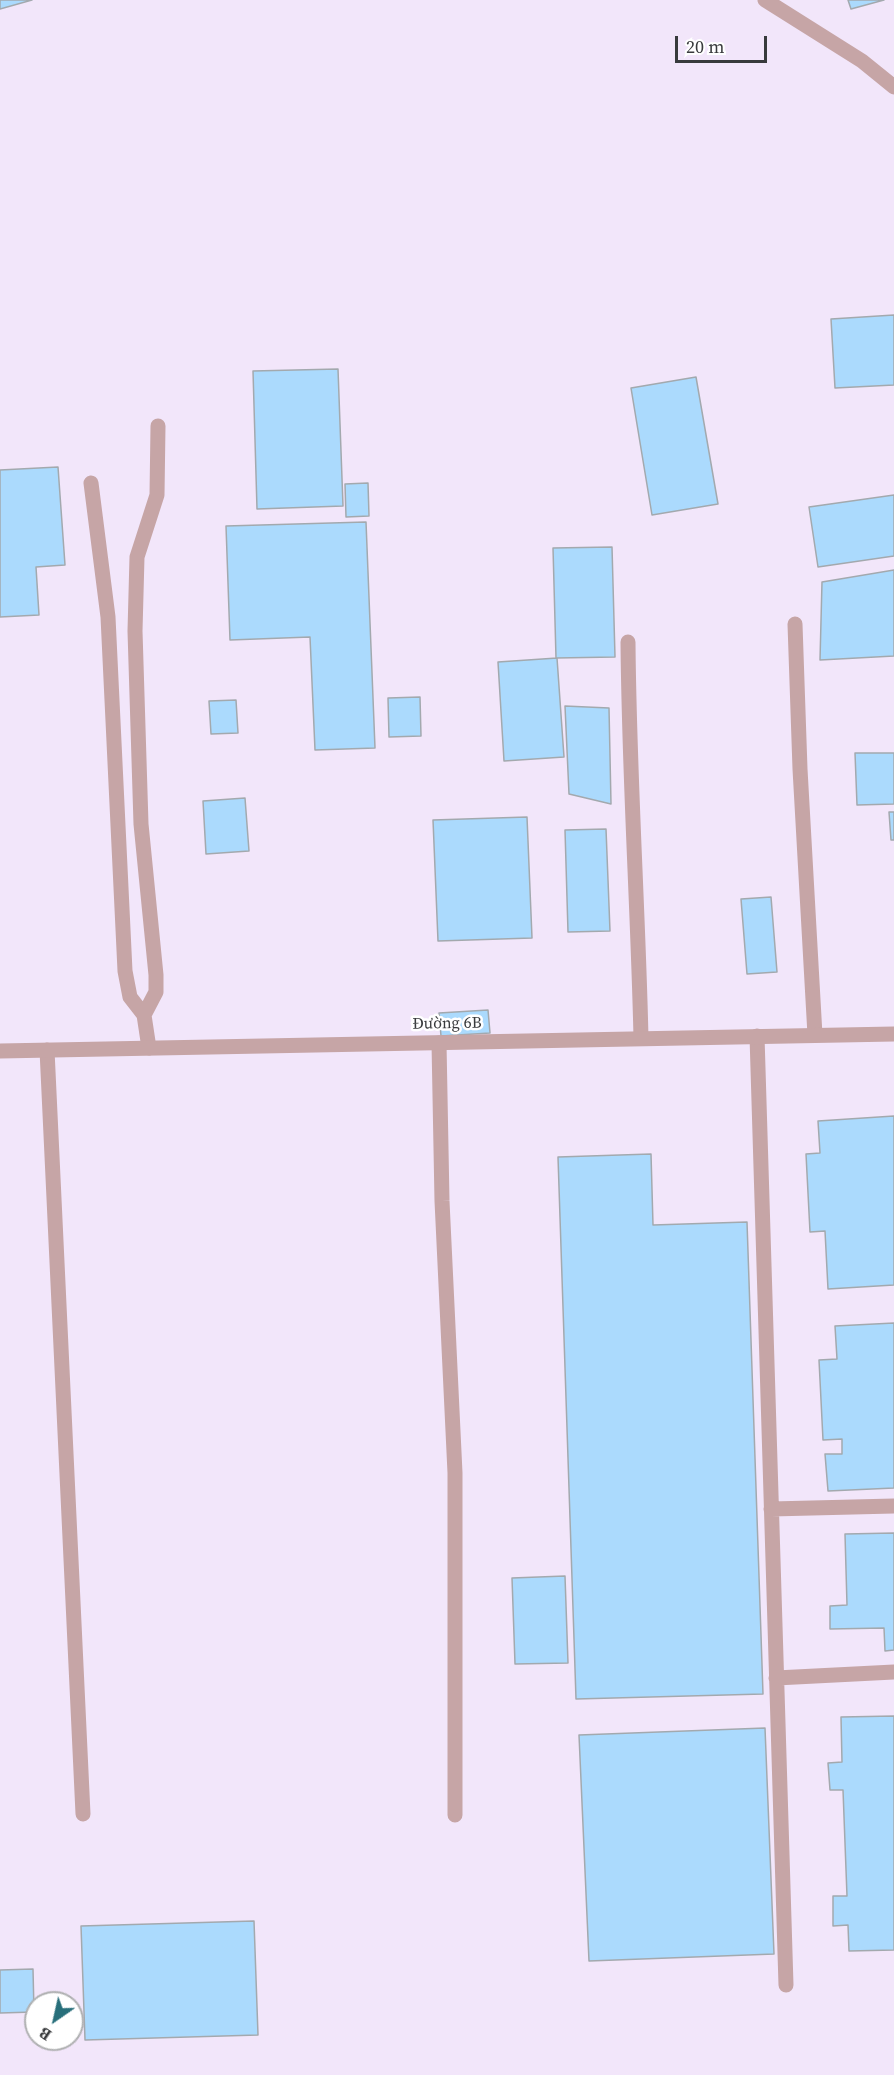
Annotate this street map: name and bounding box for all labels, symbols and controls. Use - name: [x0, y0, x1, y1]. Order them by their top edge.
- scale bar: [678, 24, 770, 62]
- text: 20 m: [686, 34, 724, 59]
- street label: Đường 6B: [412, 1014, 482, 1034]
- north arrow: [24, 1991, 84, 2051]
- text: B: [35, 2022, 56, 2046]

